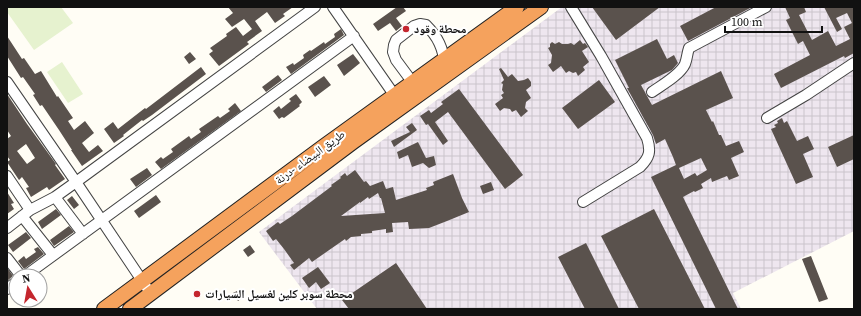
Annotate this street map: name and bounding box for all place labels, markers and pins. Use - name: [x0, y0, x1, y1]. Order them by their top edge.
- place label: محطة وقود: [414, 21, 467, 37]
- marker: محطة وقود: [401, 24, 411, 34]
- place label: محطة سوبر كلين لغسيل السيارات: [205, 286, 353, 302]
- marker: محطة سوبر كلين لغسيل السيارات: [192, 289, 202, 299]

